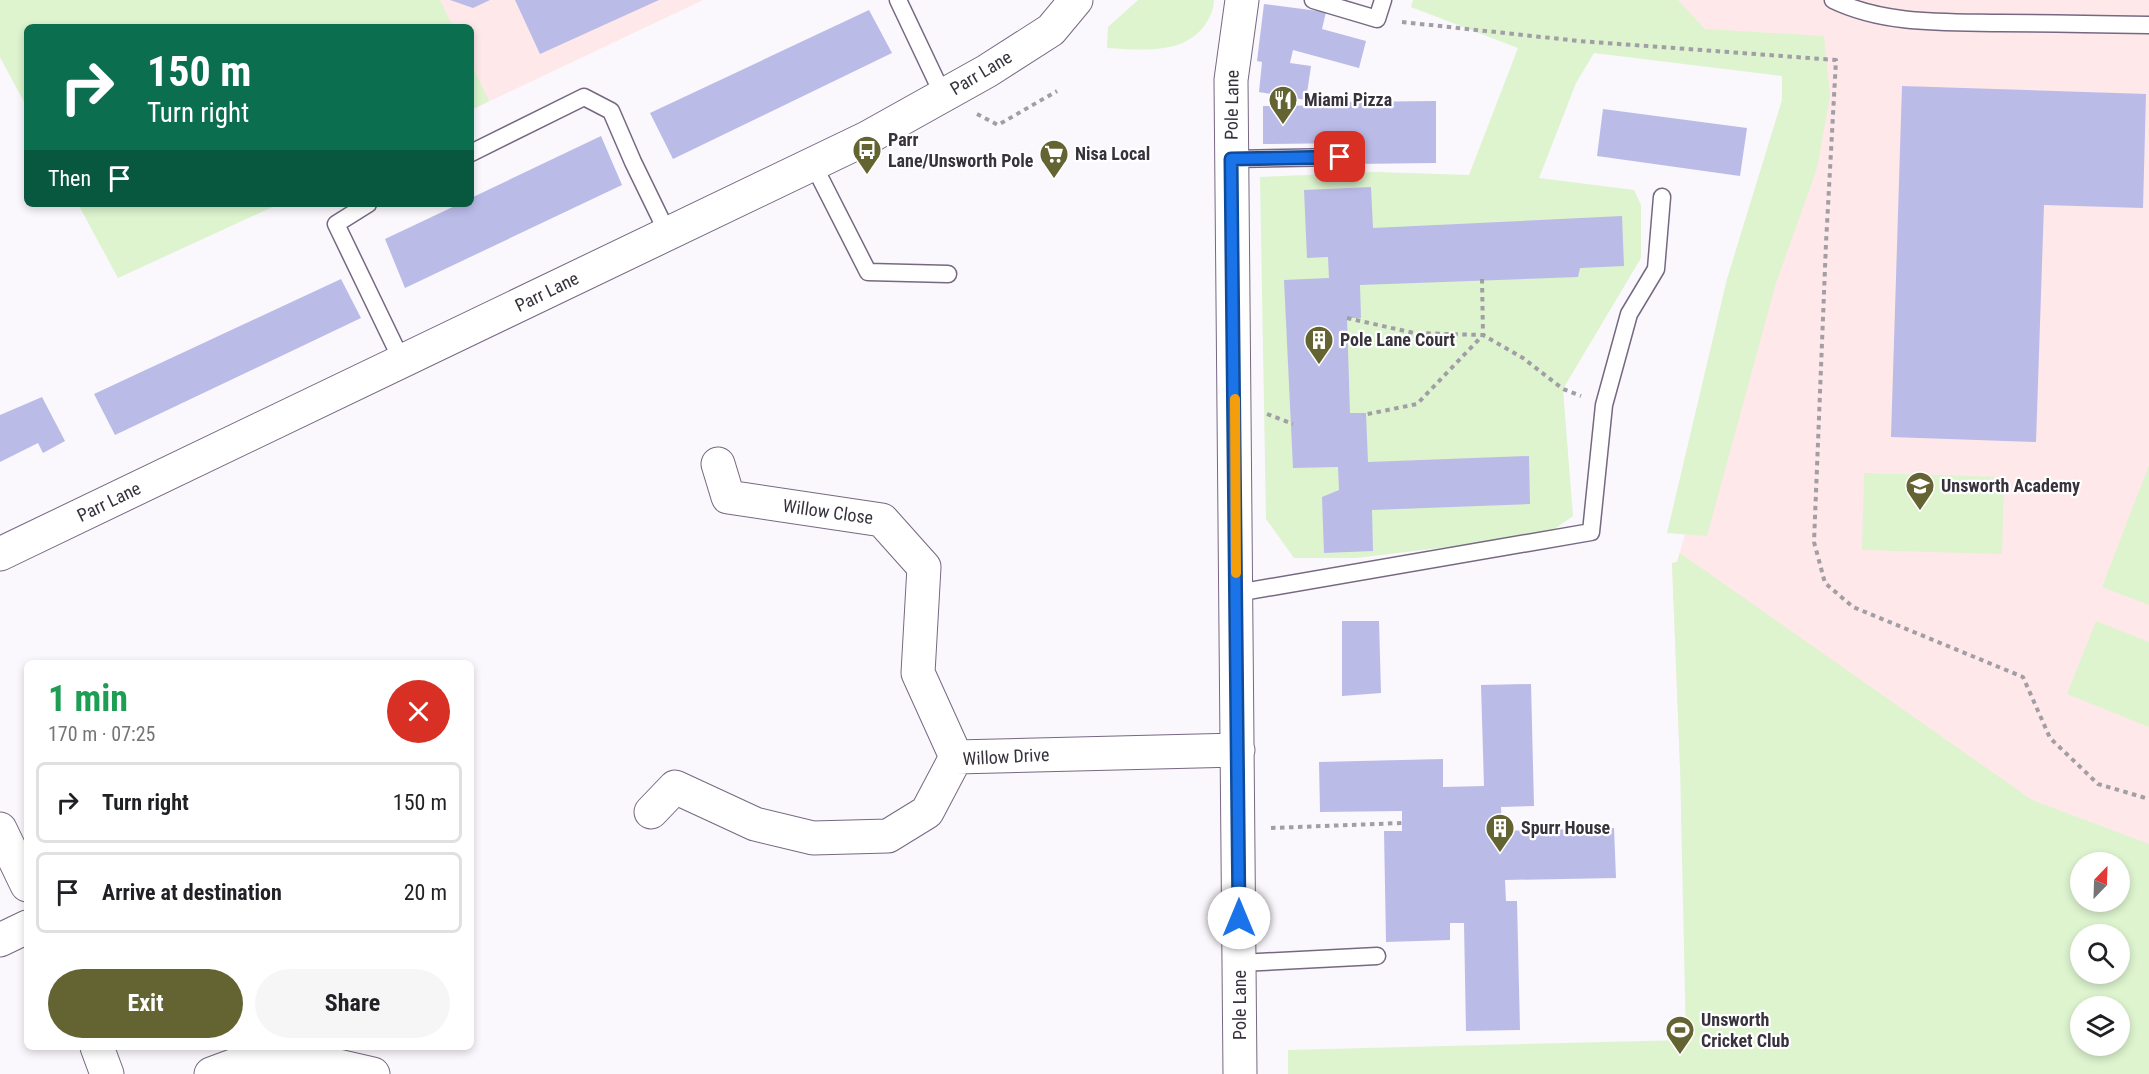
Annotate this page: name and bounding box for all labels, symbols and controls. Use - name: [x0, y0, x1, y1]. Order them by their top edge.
- street label: Parr Lane: [946, 46, 1015, 99]
- text: 150 m: [147, 47, 252, 96]
- icon: right: [48, 48, 126, 126]
- street label: Pole Lane: [1220, 70, 1243, 140]
- restaurant icon: Miami Pizza: [1267, 84, 1299, 126]
- place label: Miami Pizza: [1304, 89, 1392, 110]
- text: Turn right: [147, 97, 249, 129]
- place label: Parr Lane/Unsworth Pole: [888, 129, 1034, 171]
- pin: [1314, 131, 1365, 182]
- bus stop icon: Parr Lane/Unsworth Pole: [851, 134, 883, 176]
- supermarket icon: Nisa Local: [1038, 138, 1070, 180]
- icon: arrive: [1323, 140, 1356, 173]
- place label: Nisa Local: [1075, 143, 1150, 164]
- icon: arrive: [103, 162, 136, 195]
- text: Then: [48, 166, 91, 191]
- street label: Parr Lane: [512, 267, 582, 316]
- building icon: Pole Lane Court: [1303, 324, 1335, 366]
- place label: Pole Lane Court: [1340, 329, 1456, 350]
- school or university icon: Unsworth Academy: [1904, 470, 1936, 512]
- place label: Unsworth Academy: [1941, 475, 2080, 496]
- street label: Parr Lane: [74, 477, 144, 526]
- street label: Willow Close: [782, 495, 875, 528]
- text: 1 min: [48, 678, 128, 720]
- button: close: [387, 680, 450, 743]
- text: 170 m · 07:25: [48, 722, 155, 746]
- street label: Willow Drive: [962, 744, 1050, 769]
- icon: right: [51, 786, 84, 819]
- text: Turn right: [102, 790, 189, 815]
- text: 150 m: [393, 790, 447, 815]
- building icon: Spurr House: [1484, 812, 1516, 854]
- place label: Spurr House: [1521, 817, 1611, 838]
- north arrow: [2070, 852, 2130, 912]
- map controls: [2070, 852, 2130, 1056]
- icon: arrive: [51, 876, 84, 909]
- text: Arrive at destination: [102, 880, 282, 905]
- text: 20 m: [404, 880, 447, 905]
- position arrow: [1207, 886, 1271, 950]
- button: search: [2070, 924, 2130, 984]
- button: Exit: [48, 969, 243, 1038]
- button: Share: [255, 969, 450, 1038]
- street label: Pole Lane: [1229, 970, 1250, 1040]
- button: layers: [2070, 996, 2130, 1056]
- place label: Unsworth Cricket Club: [1701, 1009, 1789, 1051]
- sports icon: Unsworth Cricket Club: [1664, 1014, 1696, 1056]

